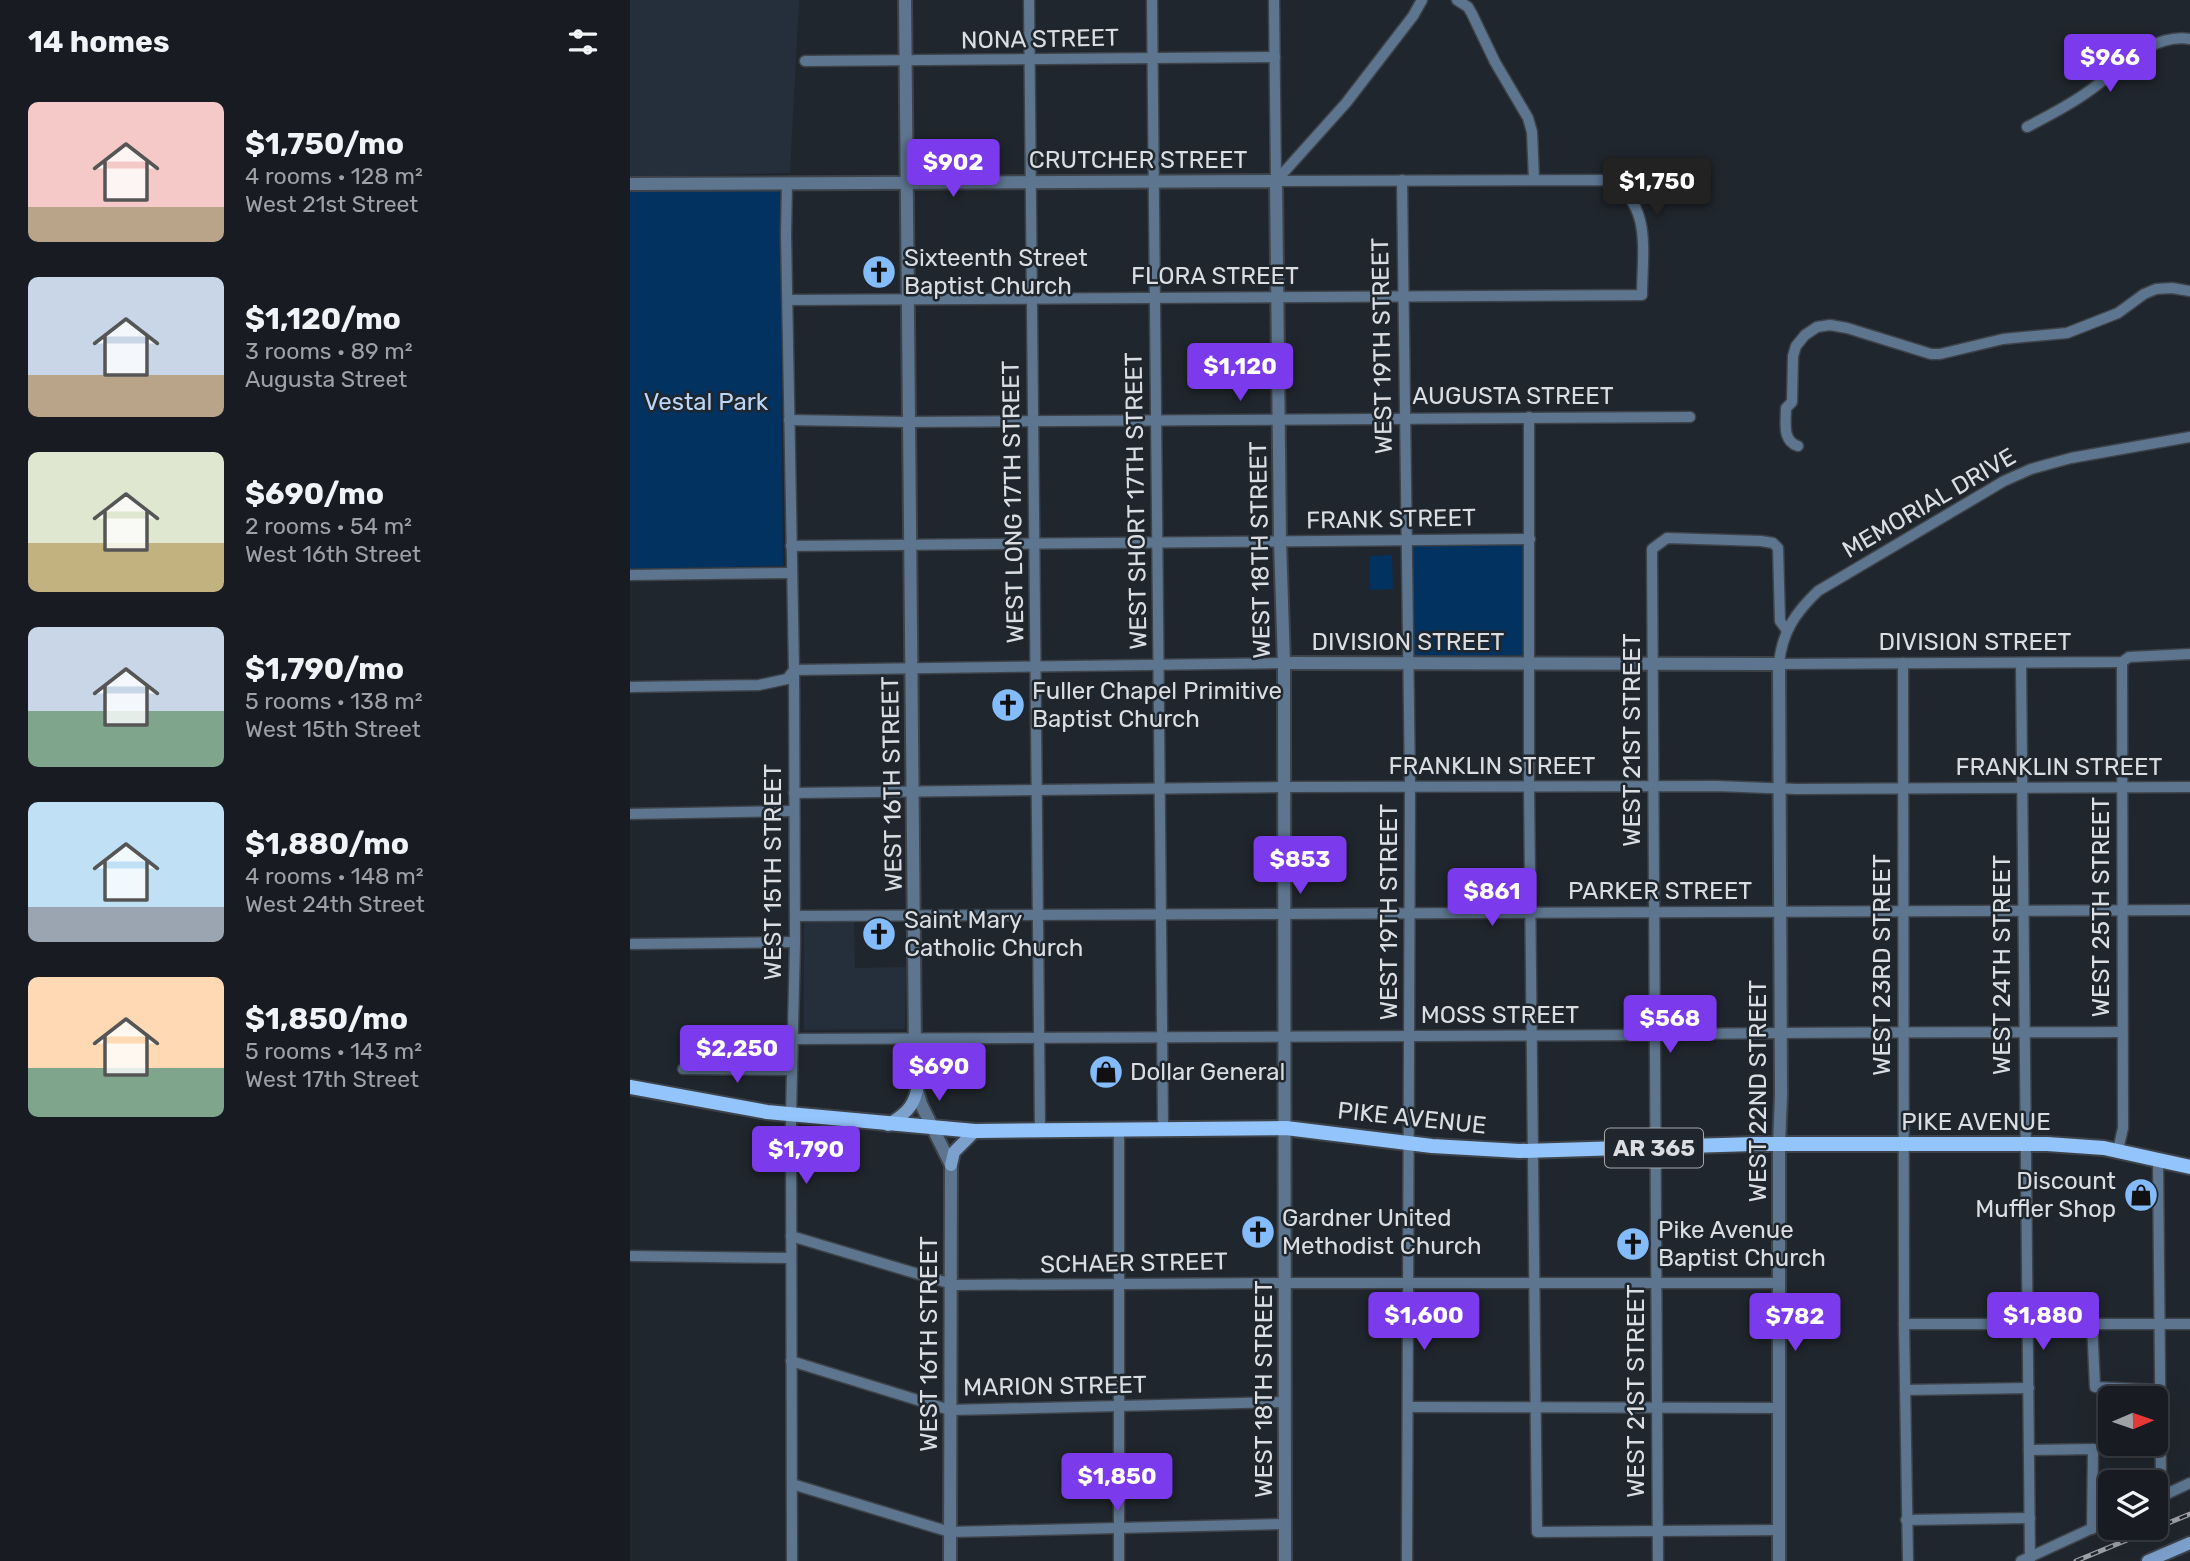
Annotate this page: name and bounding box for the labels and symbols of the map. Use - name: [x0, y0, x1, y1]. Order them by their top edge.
- street label: NONA STREET: [961, 24, 1119, 54]
- pin: $966: [2069, 34, 2151, 94]
- pin: $902: [912, 140, 994, 199]
- street label: CRUTCHER STREET: [1029, 146, 1247, 174]
- pin: $1,750: [1600, 158, 1714, 218]
- street label: WEST 19TH STREET: [1366, 237, 1398, 454]
- place label: Sixteenth Street Baptist Church: [904, 244, 1088, 300]
- church icon: Sixteenth Street Baptist Church: [860, 253, 898, 291]
- street label: FLORA STREET: [1131, 262, 1299, 290]
- pin: $1,120: [1183, 344, 1297, 403]
- street label: WEST SHORT 17TH STREET: [1119, 352, 1153, 650]
- street label: WEST LONG 17TH STREET: [997, 360, 1029, 644]
- street label: AUGUSTA STREET: [1412, 382, 1614, 410]
- park label: Vestal Park: [644, 388, 769, 416]
- street label: WEST 18TH STREET: [1244, 441, 1276, 659]
- street label: MEMORIAL DRIVE: [1838, 442, 2020, 564]
- street label: FRANK STREET: [1306, 504, 1476, 534]
- street label: DIVISION STREET: [1312, 628, 1505, 656]
- street label: DIVISION STREET: [1879, 628, 2072, 656]
- street label: WEST 21ST STREET: [1618, 633, 1646, 847]
- street label: WEST 16TH STREET: [876, 676, 908, 892]
- place label: Fuller Chapel Primitive Baptist Church: [1032, 677, 1282, 733]
- church icon: Fuller Chapel Primitive Baptist Church: [989, 686, 1027, 724]
- street label: FRANKLIN STREET: [1389, 752, 1596, 780]
- street label: FRANKLIN STREET: [1956, 753, 2163, 781]
- street label: WEST 15TH STREET: [759, 764, 787, 980]
- street label: WEST 25TH STREET: [2087, 797, 2115, 1017]
- street label: WEST 19TH STREET: [1375, 804, 1403, 1020]
- pin: $853: [1259, 836, 1341, 896]
- street label: WEST 23RD STREET: [1868, 854, 1896, 1076]
- street label: WEST 24TH STREET: [1988, 855, 2016, 1075]
- pin: $861: [1451, 869, 1533, 928]
- street label: PARKER STREET: [1568, 877, 1752, 905]
- place label: Saint Mary Catholic Church: [904, 906, 1083, 962]
- church icon: Saint Mary Catholic Church: [860, 915, 898, 953]
- street label: WEST 22ND STREET: [1744, 980, 1772, 1202]
- pin: $568: [1629, 996, 1711, 1055]
- street label: MOSS STREET: [1421, 1001, 1579, 1029]
- pin: $2,250: [680, 1026, 794, 1085]
- pin: $690: [898, 1044, 980, 1103]
- shop icon: Dollar General: [1087, 1053, 1125, 1091]
- place label: Dollar General: [1130, 1058, 1285, 1086]
- street label: PIKE AVENUE: [1336, 1096, 1488, 1140]
- street label: PIKE AVENUE: [1901, 1108, 2051, 1136]
- pin: $1,790: [749, 1126, 863, 1186]
- road number: AR 365: [1605, 1128, 1703, 1168]
- place label: Discount Muffler Shop: [1975, 1167, 2116, 1223]
- shop icon: Discount Muffler Shop: [2122, 1176, 2160, 1214]
- place label: Gardner United Methodist Church: [1282, 1204, 1482, 1260]
- church icon: Gardner United Methodist Church: [1239, 1213, 1277, 1251]
- place label: Pike Avenue Baptist Church: [1658, 1216, 1826, 1272]
- church icon: Pike Avenue Baptist Church: [1614, 1225, 1652, 1263]
- street label: WEST 16TH STREET: [915, 1236, 943, 1452]
- street label: SCHAER STREET: [1040, 1247, 1228, 1279]
- street label: WEST 18TH STREET: [1250, 1280, 1278, 1498]
- street label: WEST 21ST STREET: [1622, 1284, 1650, 1498]
- pin: $1,600: [1367, 1292, 1481, 1352]
- pin: $1,880: [1986, 1292, 2100, 1352]
- pin: $782: [1754, 1294, 1836, 1353]
- street label: MARION STREET: [963, 1370, 1147, 1402]
- north arrow: [2098, 1386, 2168, 1456]
- pin: $1,850: [1060, 1454, 1174, 1513]

